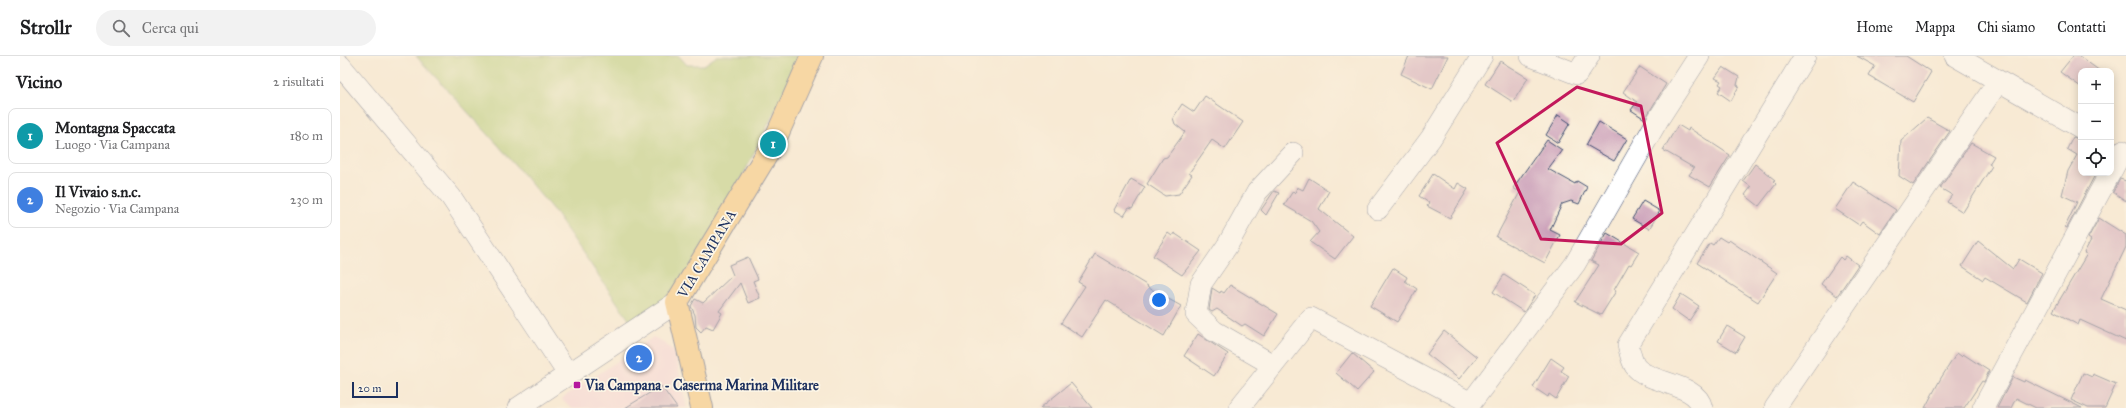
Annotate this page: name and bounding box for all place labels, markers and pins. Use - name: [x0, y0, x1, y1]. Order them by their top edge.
- pin: 1: [760, 129, 786, 159]
- pin: 2: [626, 343, 652, 373]
- place label: Via Campana - Caserma Marina Militare: [584, 377, 819, 395]
- marker: Via Campana - Caserma Marina Militare: [572, 380, 582, 390]

